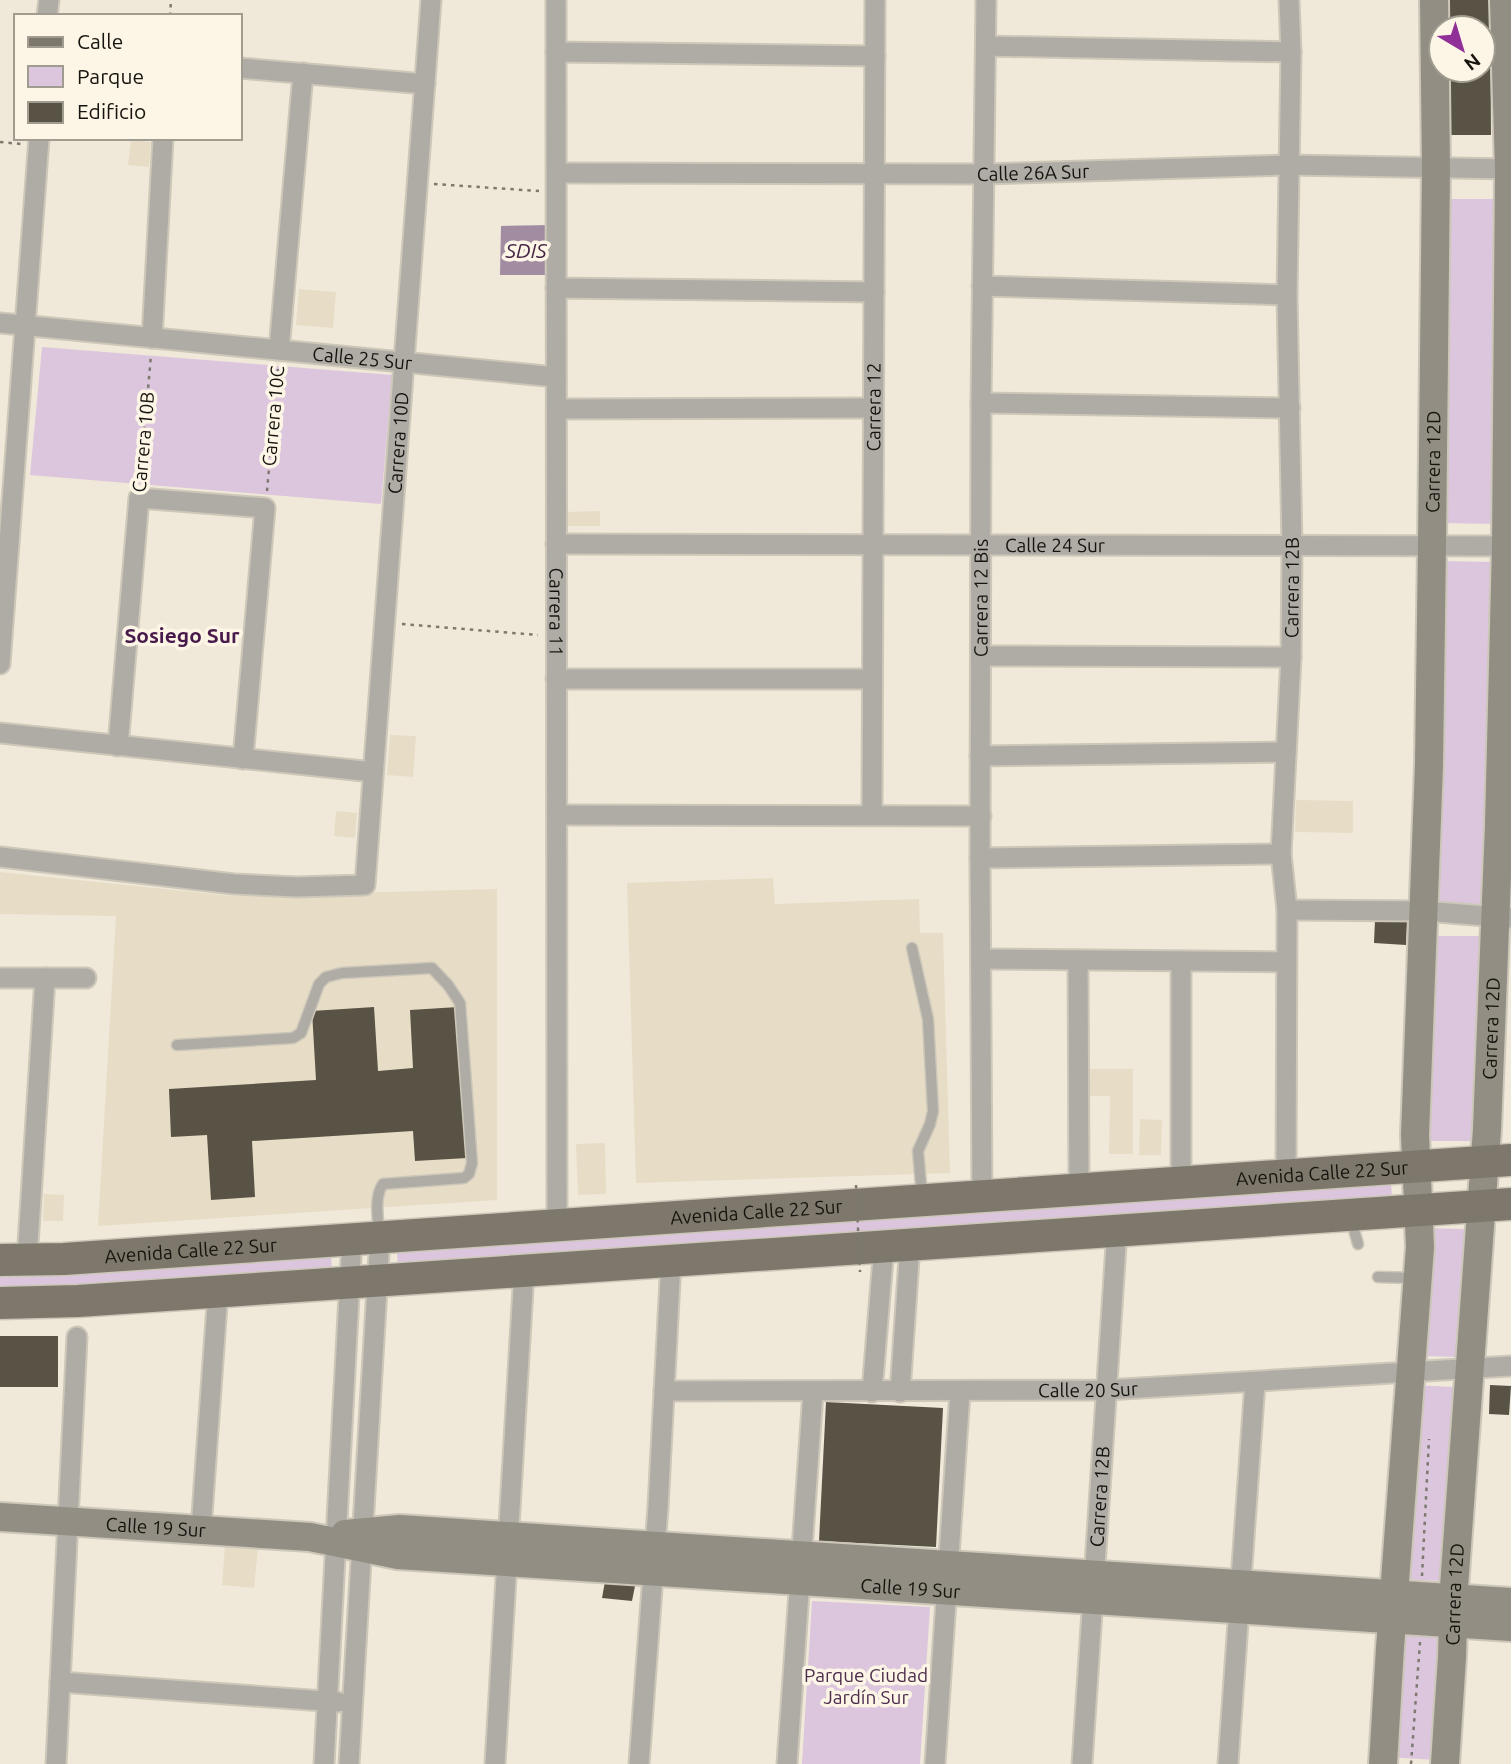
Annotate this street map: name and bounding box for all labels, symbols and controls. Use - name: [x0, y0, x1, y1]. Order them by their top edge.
- legend: [14, 14, 242, 140]
- north arrow: [1427, 14, 1497, 84]
- text: Calle: [77, 29, 123, 53]
- text: N: [1460, 49, 1485, 75]
- text: Parque: [77, 64, 144, 88]
- text: Edificio: [77, 99, 146, 123]
- street label: Calle 26A Sur: [977, 160, 1090, 185]
- water label: SDIS: [504, 238, 548, 262]
- street label: Calle 25 Sur: [311, 342, 413, 374]
- street label: Carrera 12: [862, 362, 885, 452]
- street label: Carrera 10C: [258, 365, 288, 467]
- street label: Carrera 10B: [128, 391, 158, 493]
- street label: Carrera 10D: [383, 391, 413, 495]
- street label: Carrera 12D: [1421, 410, 1444, 513]
- street label: Calle 24 Sur: [1005, 534, 1105, 556]
- street label: Carrera 12B: [1280, 537, 1303, 638]
- street label: Carrera 12 Bis: [969, 539, 992, 657]
- street label: Carrera 11: [545, 567, 568, 657]
- district label: Sosiego Sur: [124, 623, 240, 647]
- street label: Carrera 12D: [1478, 977, 1504, 1080]
- street label: Avenida Calle 22 Sur: [1235, 1156, 1409, 1190]
- street label: Avenida Calle 22 Sur: [669, 1195, 843, 1228]
- street label: Avenida Calle 22 Sur: [104, 1233, 278, 1267]
- street label: Calle 20 Sur: [1038, 1377, 1139, 1401]
- street label: Carrera 12B: [1085, 1445, 1114, 1548]
- street label: Calle 19 Sur: [105, 1513, 206, 1541]
- street label: Carrera 12D: [1441, 1542, 1468, 1646]
- street label: Calle 19 Sur: [860, 1574, 961, 1602]
- park label: Parque Ciudad Jardín Sur: [804, 1664, 928, 1708]

